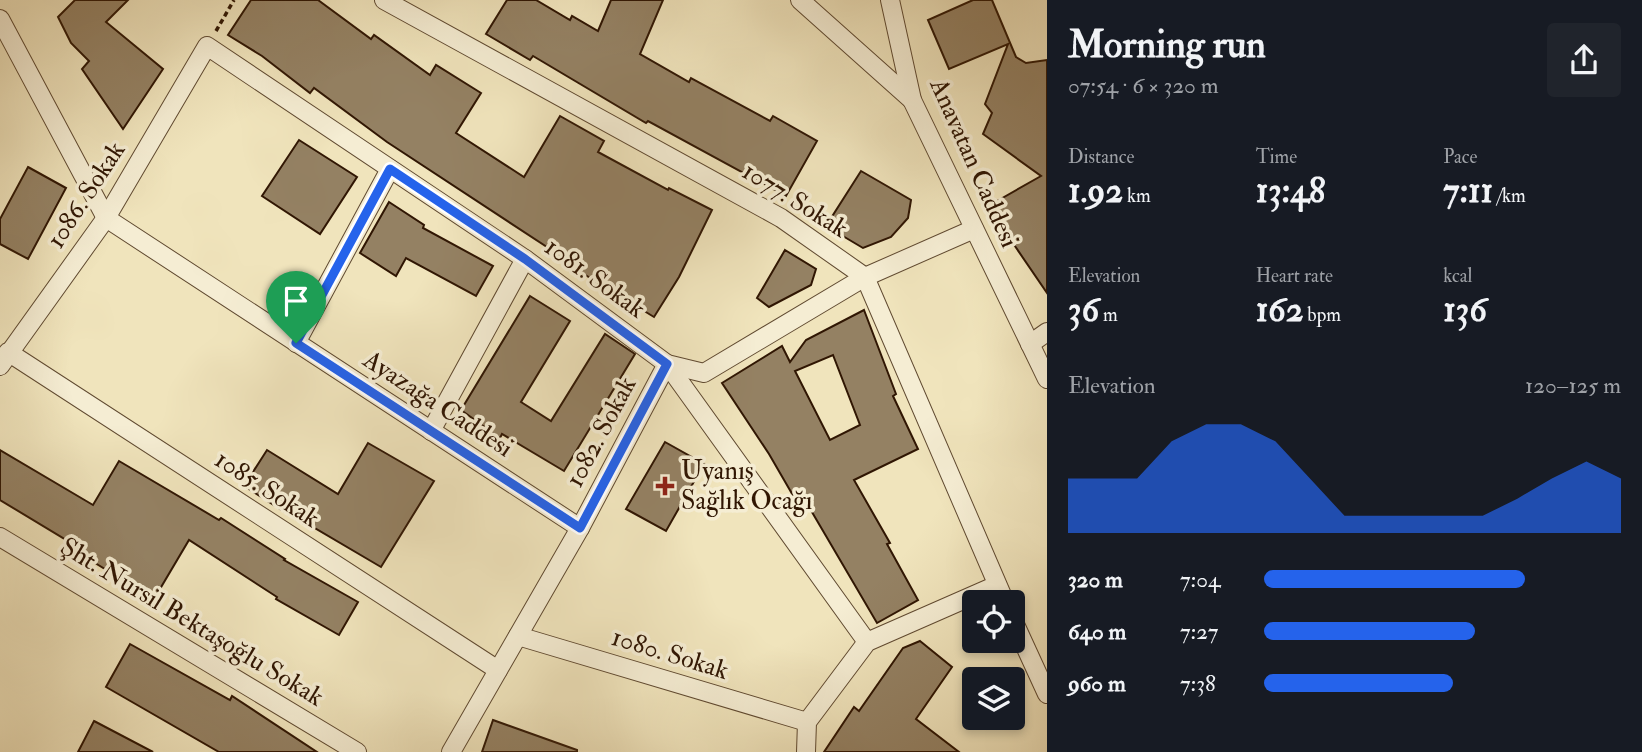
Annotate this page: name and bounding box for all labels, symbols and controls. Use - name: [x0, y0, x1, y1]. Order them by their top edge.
- text: Morning run: [1068, 21, 1266, 69]
- button: share: [1547, 23, 1621, 97]
- text: 07:54 · 6 × 320 m: [1068, 71, 1219, 100]
- street label: Anavatan Caddesi: [922, 72, 1026, 253]
- street label: 1086. Sokak: [40, 135, 133, 254]
- text: Distance: [1068, 145, 1134, 169]
- text: Time: [1256, 145, 1297, 169]
- text: Pace: [1443, 145, 1477, 169]
- street label: 1077. Sokak: [736, 155, 854, 245]
- text: 1.92: [1068, 169, 1123, 213]
- text: 13:48: [1256, 169, 1326, 213]
- text: 7:11: [1443, 169, 1493, 213]
- text: km: [1123, 184, 1151, 208]
- text: /km: [1493, 184, 1526, 208]
- street label: 1081. Sokak: [538, 231, 652, 326]
- text: Elevation: [1068, 264, 1140, 288]
- text: Heart rate: [1256, 264, 1333, 288]
- text: kcal: [1443, 264, 1472, 288]
- pin: [266, 271, 326, 343]
- icon: arrive: [277, 282, 315, 320]
- text: 36: [1068, 288, 1099, 332]
- text: 162: [1256, 288, 1303, 332]
- text: 136: [1443, 288, 1487, 332]
- text: m: [1099, 303, 1118, 327]
- text: bpm: [1303, 303, 1341, 327]
- street label: Ayazağa Caddesi: [356, 343, 519, 464]
- street label: 1082. Sokak: [559, 371, 644, 493]
- text: Elevation: [1068, 371, 1156, 400]
- text: 120–125 m: [1525, 371, 1621, 400]
- street label: 1085. Sokak: [209, 443, 326, 535]
- place label: Uyanış Sağlık Ocağı: [681, 455, 813, 517]
- marker: Uyanış Sağlık Ocağı: [655, 476, 675, 496]
- street label: Şht. Nursil Bektaşoğlu Sokak: [54, 531, 330, 714]
- text: 320 m: [1068, 565, 1123, 594]
- text: 7:04: [1180, 565, 1220, 594]
- map controls: [962, 590, 1025, 730]
- button: locate: [962, 590, 1025, 653]
- text: 640 m: [1068, 617, 1126, 646]
- text: 7:27: [1180, 617, 1218, 646]
- street label: 1080. Sokak: [608, 621, 733, 687]
- button: layers: [962, 667, 1025, 730]
- text: 960 m: [1068, 669, 1126, 698]
- text: 7:38: [1180, 669, 1216, 698]

